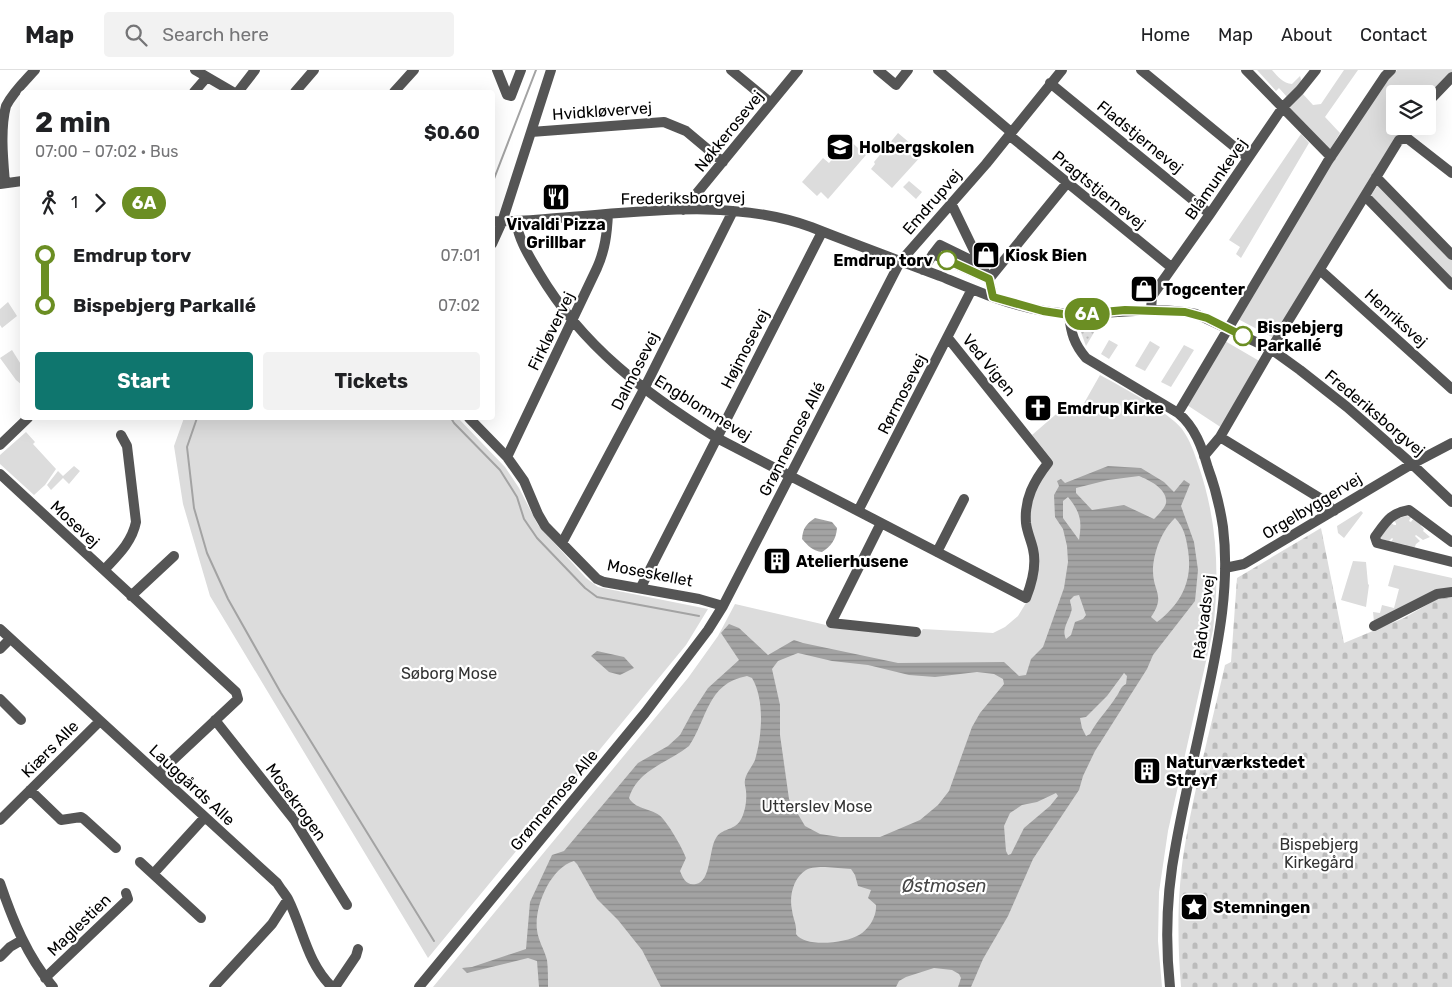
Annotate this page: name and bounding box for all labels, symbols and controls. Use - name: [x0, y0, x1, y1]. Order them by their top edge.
- search box: [104, 12, 454, 57]
- text: Map: [25, 21, 74, 49]
- icon: search: [122, 21, 150, 49]
- text: Search here: [162, 23, 269, 46]
- text: Home: [1141, 24, 1190, 46]
- text: Map: [1218, 24, 1253, 46]
- text: About: [1281, 24, 1332, 46]
- text: Contact: [1360, 24, 1427, 46]
- map controls: [1386, 85, 1436, 135]
- button: layers: [1386, 85, 1436, 135]
- street label: Nøkkerosevej: [690, 87, 768, 175]
- street label: Fladstjernevej: [1093, 97, 1187, 177]
- street label: Hvidkløvervej: [551, 98, 653, 124]
- text: 2 min: [35, 106, 111, 139]
- text: $0.60: [424, 121, 480, 144]
- school or university icon: Holbergskolen: [825, 132, 855, 162]
- street label: Blåmunkevej: [1181, 135, 1251, 223]
- place label: Holbergskolen: [859, 138, 974, 157]
- text: 07:00 – 07:02 · Bus: [35, 142, 178, 161]
- street label: Pragtstjernevej: [1049, 147, 1149, 233]
- street label: Emdrupvej: [899, 166, 965, 238]
- restaurant icon: Vivaldi Pizza Grillbar: [541, 182, 571, 212]
- street label: Frederiksborgvej: [621, 187, 745, 209]
- icon: walk: [35, 189, 63, 217]
- icon: forward: [86, 189, 114, 217]
- text: 6A: [132, 192, 156, 214]
- text: 1: [71, 193, 78, 212]
- place label: Vivaldi Pizza Grillbar: [506, 215, 606, 252]
- shop icon: Kiosk Bien: [971, 240, 1001, 270]
- text: Emdrup torv: [73, 244, 191, 267]
- text: 07:01: [441, 246, 480, 265]
- place label: Kiosk Bien: [1005, 246, 1087, 265]
- marker: Emdrup torv: [937, 250, 957, 270]
- place label: Emdrup torv: [833, 251, 933, 270]
- shop icon: Togcenter: [1129, 274, 1159, 304]
- place label: Togcenter: [1163, 280, 1246, 299]
- street label: Henriksvej: [1361, 285, 1431, 351]
- street label: Firkløvervej: [524, 288, 578, 374]
- text: Bispebjerg Parkallé: [73, 294, 256, 317]
- text: 07:02: [438, 296, 480, 315]
- line badge: 6A: [1064, 298, 1110, 330]
- text: 6A: [1075, 303, 1099, 325]
- street label: Højmosevej: [717, 306, 773, 392]
- place label: Bispebjerg Parkallé: [1257, 318, 1343, 355]
- marker: Bispebjerg Parkallé: [1233, 326, 1253, 346]
- street label: Dalmosevej: [607, 329, 663, 413]
- street label: Ved Vigen: [958, 330, 1020, 400]
- street label: Rørmosevej: [874, 351, 930, 437]
- button: Start: [35, 352, 253, 410]
- button: Tickets: [263, 352, 480, 410]
- street label: Frederiksborgvej: [1321, 366, 1429, 460]
- street label: Engblommevej: [651, 371, 755, 445]
- street label: Grønnemose Allé: [755, 379, 829, 499]
- church icon: Emdrup Kirke: [1023, 393, 1053, 423]
- place label: Emdrup Kirke: [1057, 399, 1164, 418]
- street label: Orgelbyggervej: [1259, 469, 1365, 543]
- street label: Mosevej: [46, 496, 104, 552]
- building icon: Atelierhusene: [762, 546, 792, 576]
- place label: Atelierhusene: [796, 552, 909, 571]
- street label: Moseskellet: [606, 555, 694, 591]
- street label: Rådvadsvej: [1189, 574, 1219, 660]
- park label: Søborg Mose: [401, 664, 497, 683]
- street label: Kiærs Alle: [17, 716, 83, 782]
- street label: Lauggårds Alle: [145, 741, 239, 829]
- street label: Grønnemose Alle: [506, 746, 602, 854]
- place label: Naturværkstedet Streyf: [1166, 753, 1305, 790]
- building icon: Naturværkstedet Streyf: [1132, 756, 1162, 786]
- street label: Mosekrogen: [262, 760, 330, 844]
- park label: Utterslev Mose: [762, 797, 872, 816]
- park label: Bispebjerg Kirkegård: [1279, 835, 1359, 872]
- water label: Østmosen: [902, 875, 986, 897]
- street label: Maglestien: [43, 890, 115, 960]
- place icon: Stemningen: [1179, 892, 1209, 922]
- place label: Stemningen: [1213, 898, 1310, 917]

